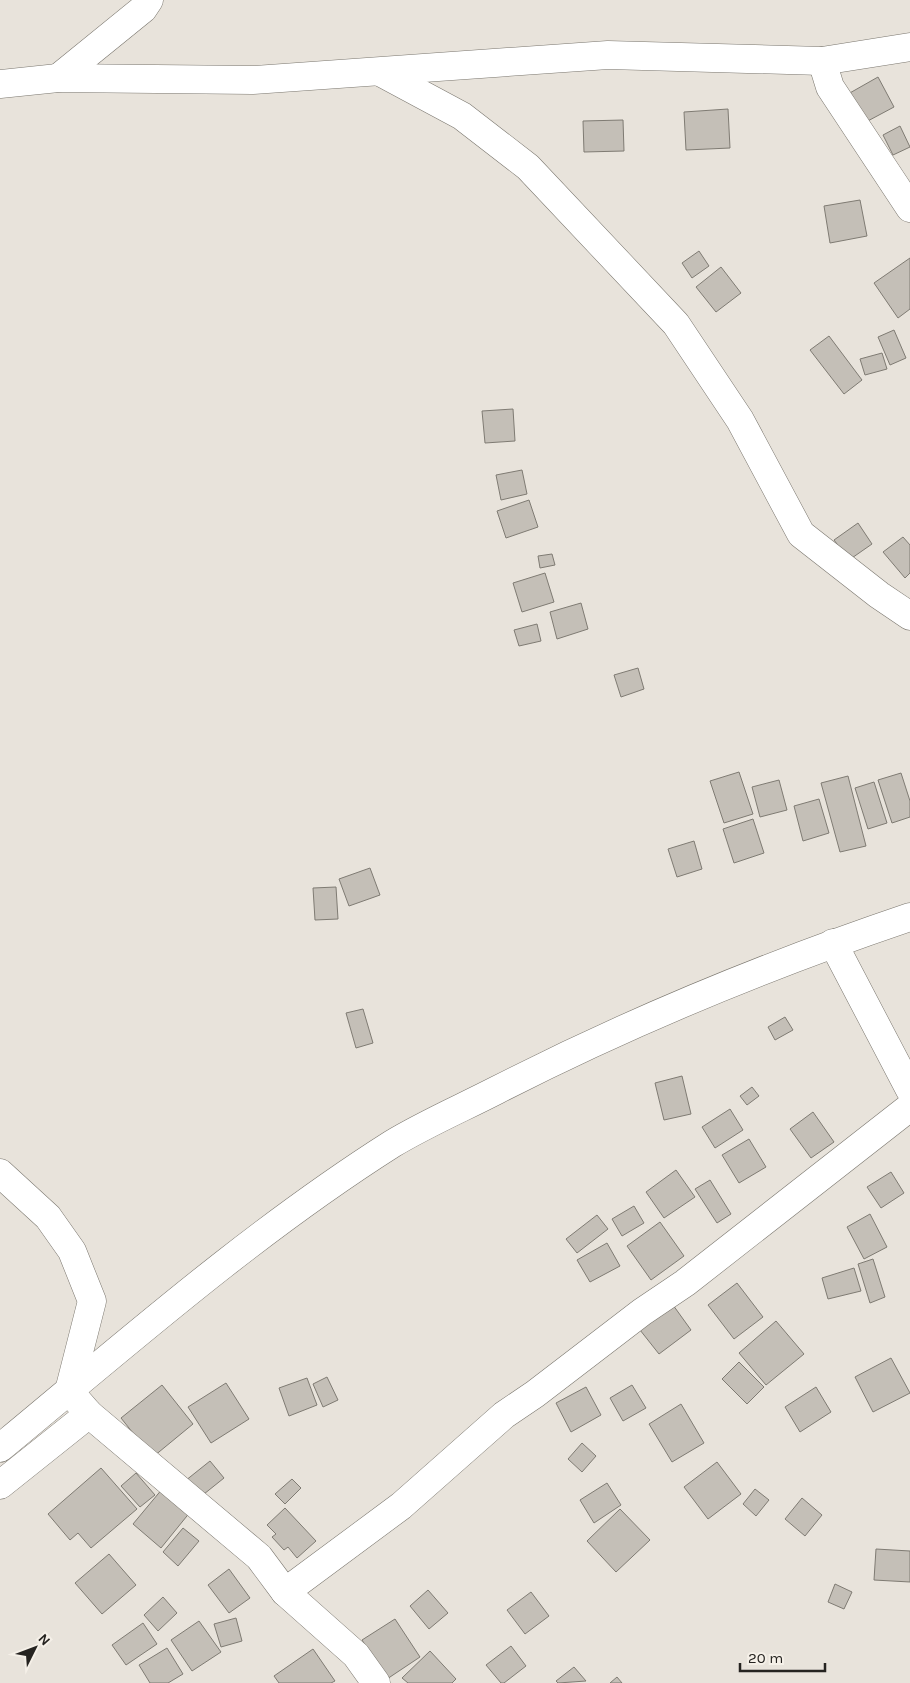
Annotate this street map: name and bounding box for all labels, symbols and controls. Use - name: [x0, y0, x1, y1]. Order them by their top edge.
- north arrow: [10, 1623, 60, 1673]
- text: N: [35, 1630, 54, 1649]
- scale bar: [740, 1640, 825, 1672]
- text: 20 m: [748, 1649, 783, 1667]

